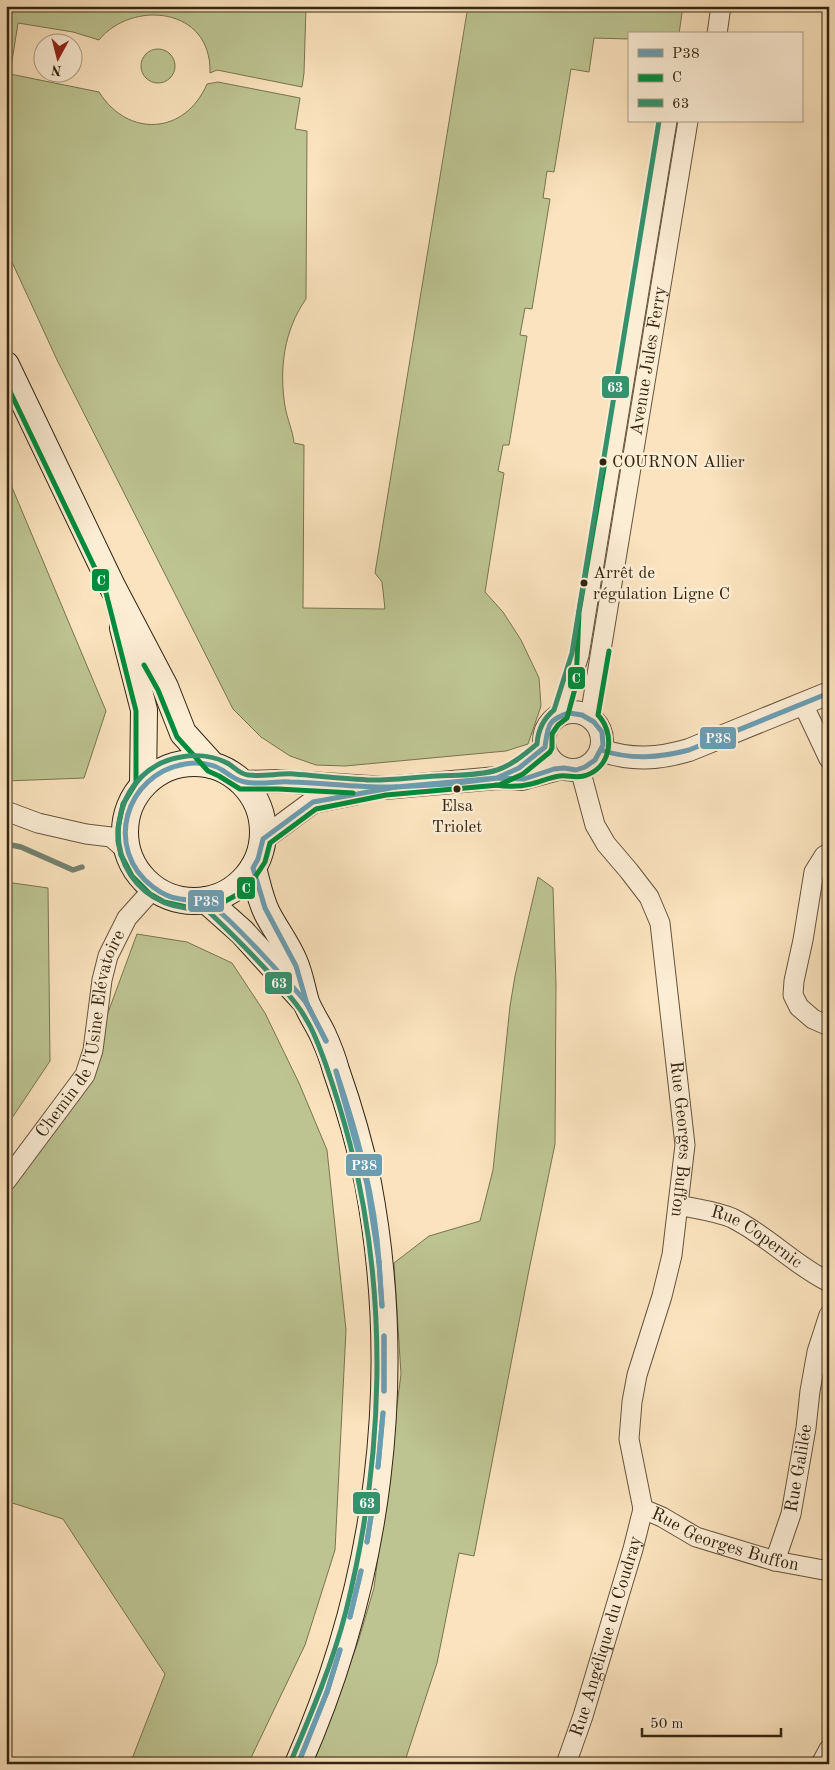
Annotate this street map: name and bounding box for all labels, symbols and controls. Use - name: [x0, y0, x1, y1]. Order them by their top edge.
- north arrow: [32, 32, 82, 82]
- legend: [628, 32, 802, 122]
- text: P38: [672, 47, 700, 62]
- text: N: [50, 62, 63, 78]
- text: C: [672, 71, 682, 86]
- text: 63: [672, 97, 689, 112]
- street label: Avenue Jules Ferry: [627, 284, 670, 437]
- line badge: 63: [601, 375, 630, 399]
- text: 63: [607, 381, 623, 395]
- place label: COURNON Allier: [612, 454, 745, 471]
- marker: COURNON Allier: [598, 457, 608, 467]
- place label: Arrêt de régulation Ligne C: [593, 565, 730, 603]
- line badge: C: [91, 568, 110, 592]
- text: C: [96, 574, 106, 588]
- marker: Arrêt de régulation Ligne C: [579, 578, 589, 588]
- line badge: C: [567, 666, 586, 690]
- text: C: [571, 672, 581, 686]
- line badge: P38: [699, 726, 737, 750]
- text: P38: [705, 732, 731, 746]
- marker: Elsa Triolet: [452, 784, 462, 794]
- place label: Elsa Triolet: [432, 798, 482, 836]
- line badge: C: [236, 876, 256, 900]
- text: C: [241, 882, 251, 896]
- line badge: P38: [187, 889, 225, 913]
- text: P38: [193, 895, 219, 909]
- street label: Chemin de l'Usine Elévatoire: [33, 927, 128, 1141]
- line badge: 63: [264, 971, 293, 995]
- text: 63: [271, 977, 287, 991]
- street label: Rue Georges Buffon: [667, 1060, 694, 1218]
- line badge: P38: [345, 1153, 383, 1177]
- text: P38: [351, 1159, 377, 1173]
- street label: Rue Copernic: [709, 1203, 805, 1272]
- street label: Rue Galilée: [782, 1423, 815, 1514]
- line badge: 63: [352, 1491, 381, 1515]
- text: 63: [359, 1497, 375, 1511]
- street label: Rue Georges Buffon: [649, 1505, 801, 1574]
- street label: Rue Angélique du Coudray: [567, 1534, 645, 1739]
- scale bar: [642, 1705, 781, 1737]
- text: 50 m: [650, 1717, 684, 1732]

